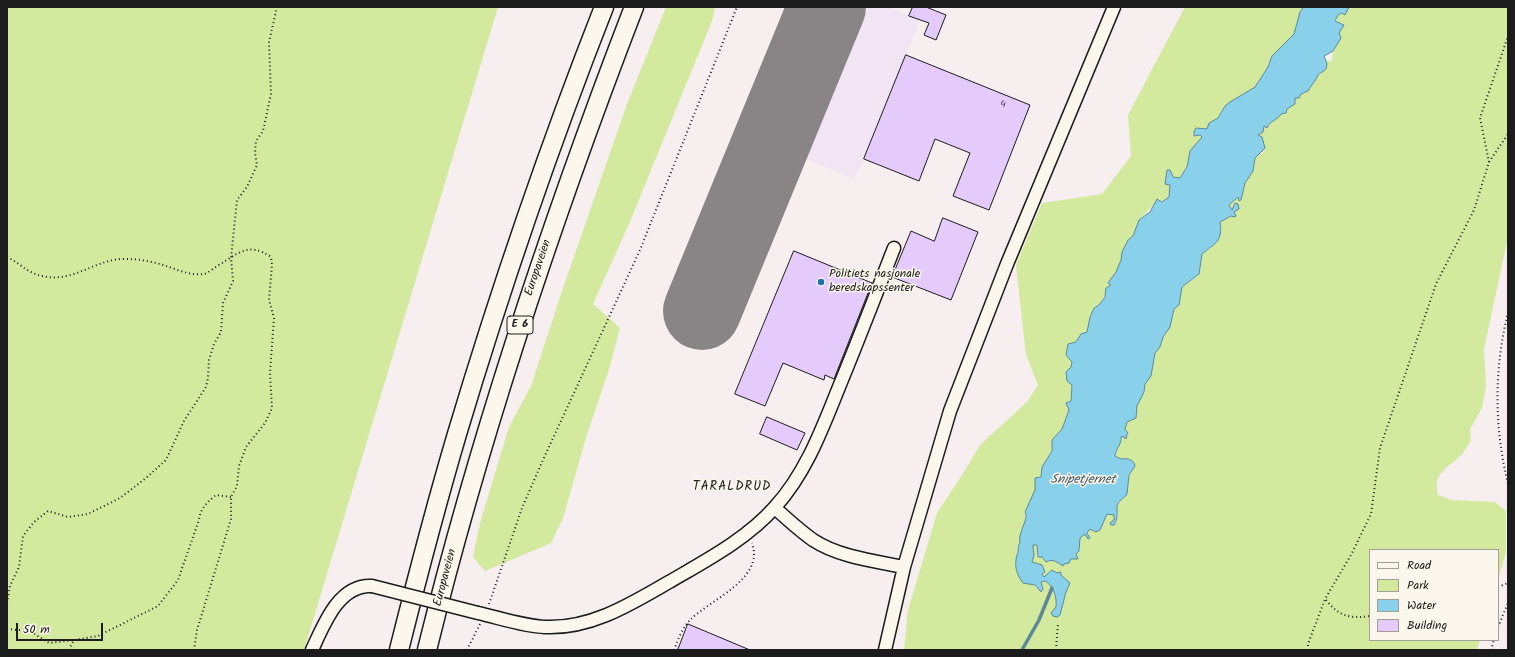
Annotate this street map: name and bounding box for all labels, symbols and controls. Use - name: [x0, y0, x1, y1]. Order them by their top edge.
- house number: 4: [1000, 99, 1006, 111]
- street label: Europaveien: [523, 238, 555, 298]
- place label: Politiets nasjonale beredskapssenter: [829, 268, 920, 296]
- marker: Politiets nasjonale beredskapssenter: [816, 277, 826, 287]
- road number: E 6: [507, 316, 533, 334]
- water label: Snipetjernet: [1050, 473, 1116, 489]
- district label: TARALDRUD: [693, 480, 771, 496]
- street label: Europaveien: [431, 548, 461, 608]
- legend: [1369, 549, 1499, 641]
- text: Road: [1407, 556, 1431, 575]
- text: Park: [1407, 576, 1429, 595]
- text: Water: [1407, 596, 1436, 615]
- scale bar: [18, 615, 105, 641]
- text: Building: [1407, 616, 1447, 635]
- text: 50 m: [23, 620, 50, 639]

